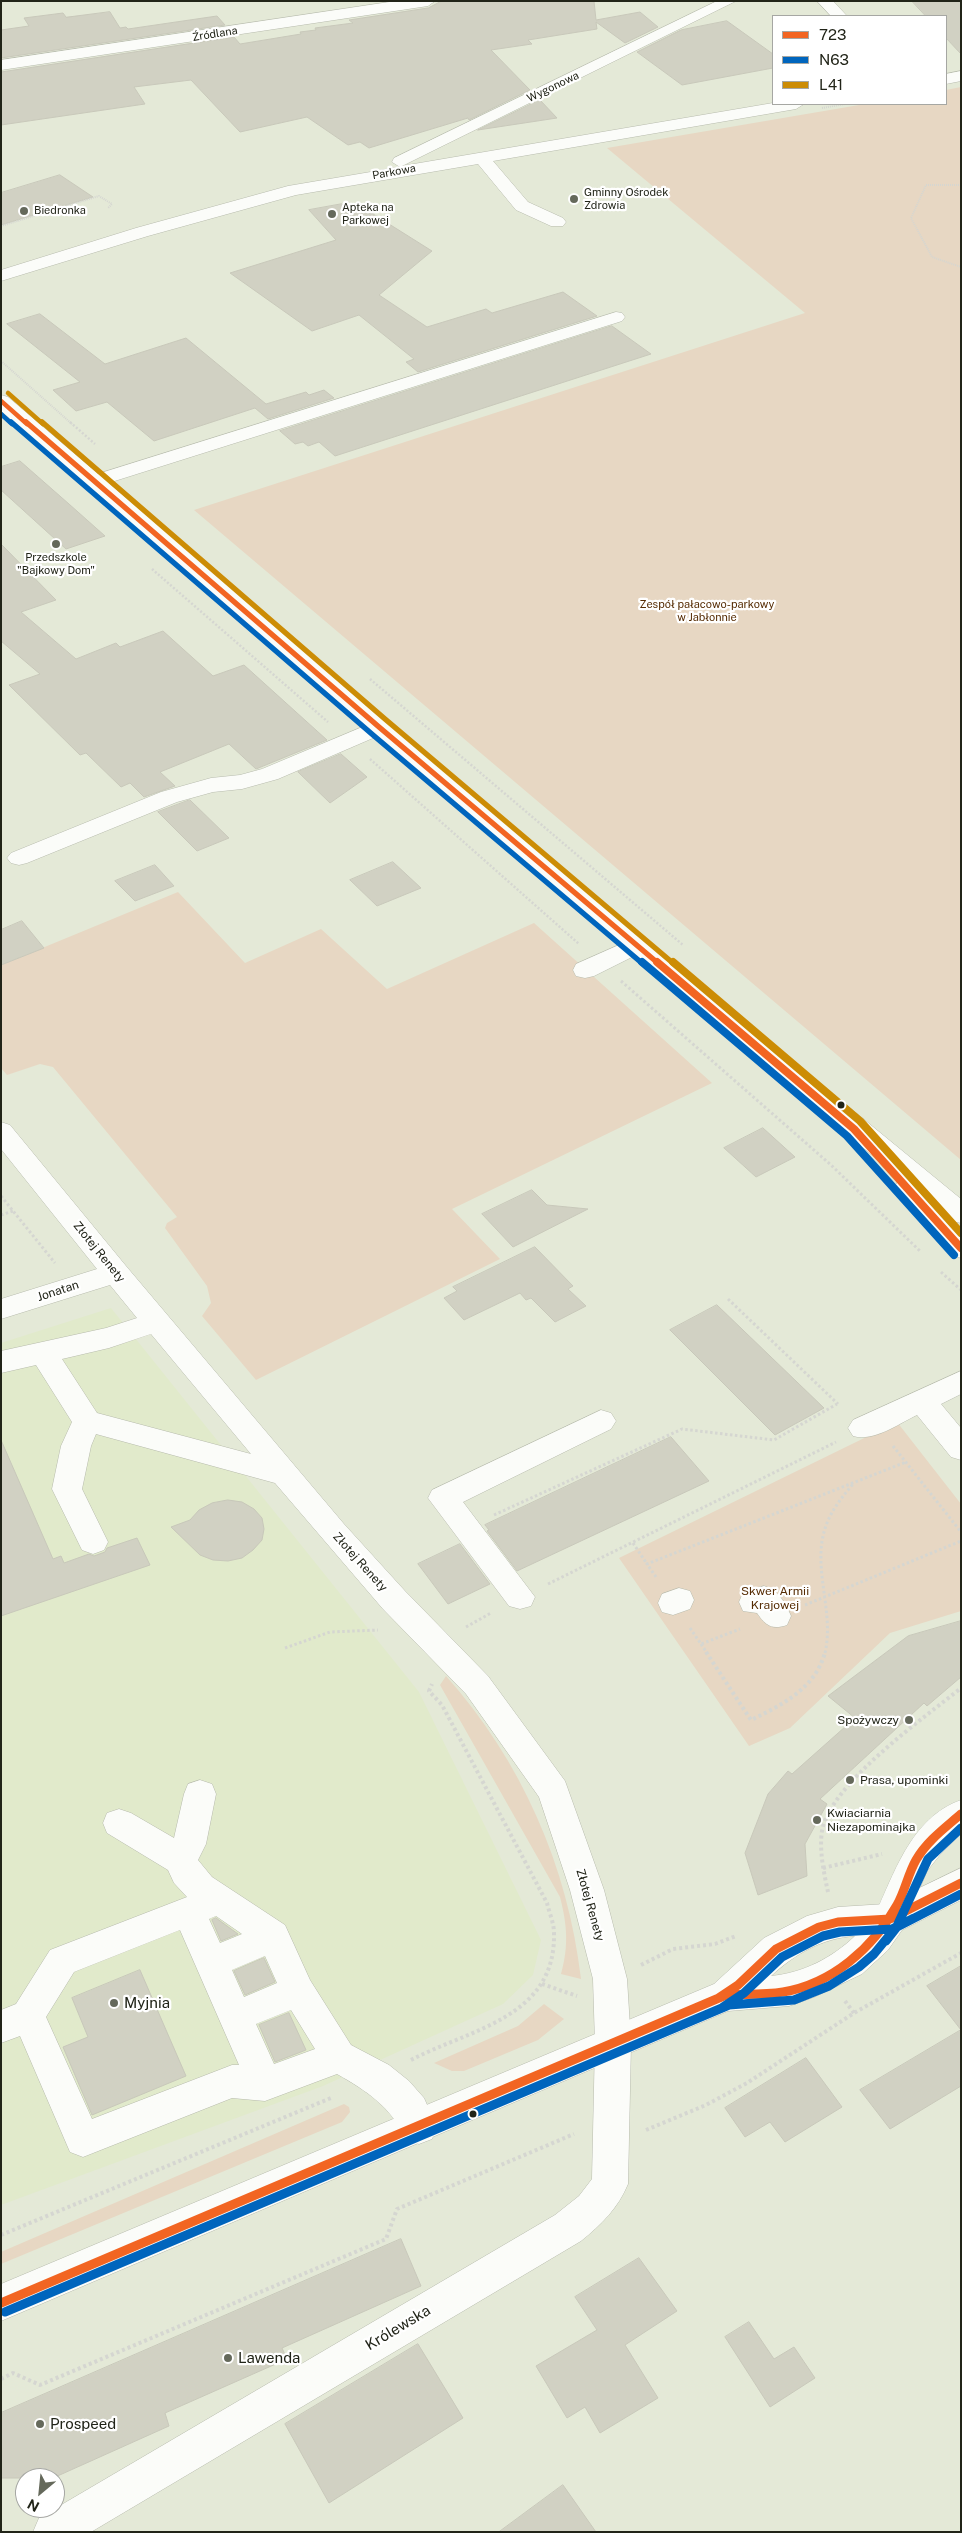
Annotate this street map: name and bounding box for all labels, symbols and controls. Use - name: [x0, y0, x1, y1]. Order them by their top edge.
- legend: [772, 15, 947, 105]
- street label: Źródlana: [191, 24, 239, 44]
- text: 723: [819, 26, 847, 43]
- text: N63: [819, 51, 849, 68]
- street label: Wygonowa: [525, 69, 581, 105]
- text: L41: [819, 76, 843, 93]
- street label: Parkowa: [371, 162, 417, 182]
- place label: Gminny Ośrodek Zdrowia: [584, 186, 668, 212]
- marker: Gminny Ośrodek Zdrowia: [568, 193, 580, 205]
- place label: Apteka na Parkowej: [342, 201, 394, 227]
- place label: Biedronka: [34, 204, 86, 218]
- marker: Biedronka: [18, 205, 30, 217]
- marker: Apteka na Parkowej: [326, 208, 338, 220]
- marker: Przedszkole "Bajkowy Dom": [50, 538, 62, 550]
- place label: Przedszkole "Bajkowy Dom": [17, 551, 95, 577]
- park label: Zespół pałacowo-parkowy w Jabłonnie: [640, 598, 774, 624]
- unlabelled marker: [836, 1100, 846, 1110]
- street label: Złotej Renety: [70, 1219, 128, 1285]
- street label: Jonatan: [35, 1278, 81, 1304]
- street label: Złotej Renety: [330, 1529, 390, 1595]
- park label: Skwer Armii Krajowej: [741, 1584, 809, 1612]
- place label: Spożywczy: [837, 1713, 899, 1727]
- marker: Spożywczy: [903, 1714, 915, 1726]
- place label: Prasa, upominki: [860, 1773, 948, 1787]
- marker: Prasa, upominki: [844, 1774, 856, 1786]
- place label: Kwiaciarnia Niezapominajka: [827, 1806, 915, 1834]
- marker: Kwiaciarnia Niezapominajka: [811, 1814, 823, 1826]
- street label: Złotej Renety: [573, 1867, 607, 1943]
- place label: Myjnia: [124, 1994, 170, 2012]
- marker: Myjnia: [108, 1997, 120, 2009]
- unlabelled marker: [468, 2109, 478, 2119]
- street label: Królewska: [362, 2302, 434, 2354]
- place label: Lawenda: [238, 2349, 300, 2367]
- marker: Lawenda: [222, 2352, 234, 2364]
- place label: Prospeed: [50, 2415, 116, 2433]
- marker: Prospeed: [34, 2418, 46, 2430]
- north arrow: [15, 2468, 65, 2518]
- text: N: [25, 2496, 42, 2515]

